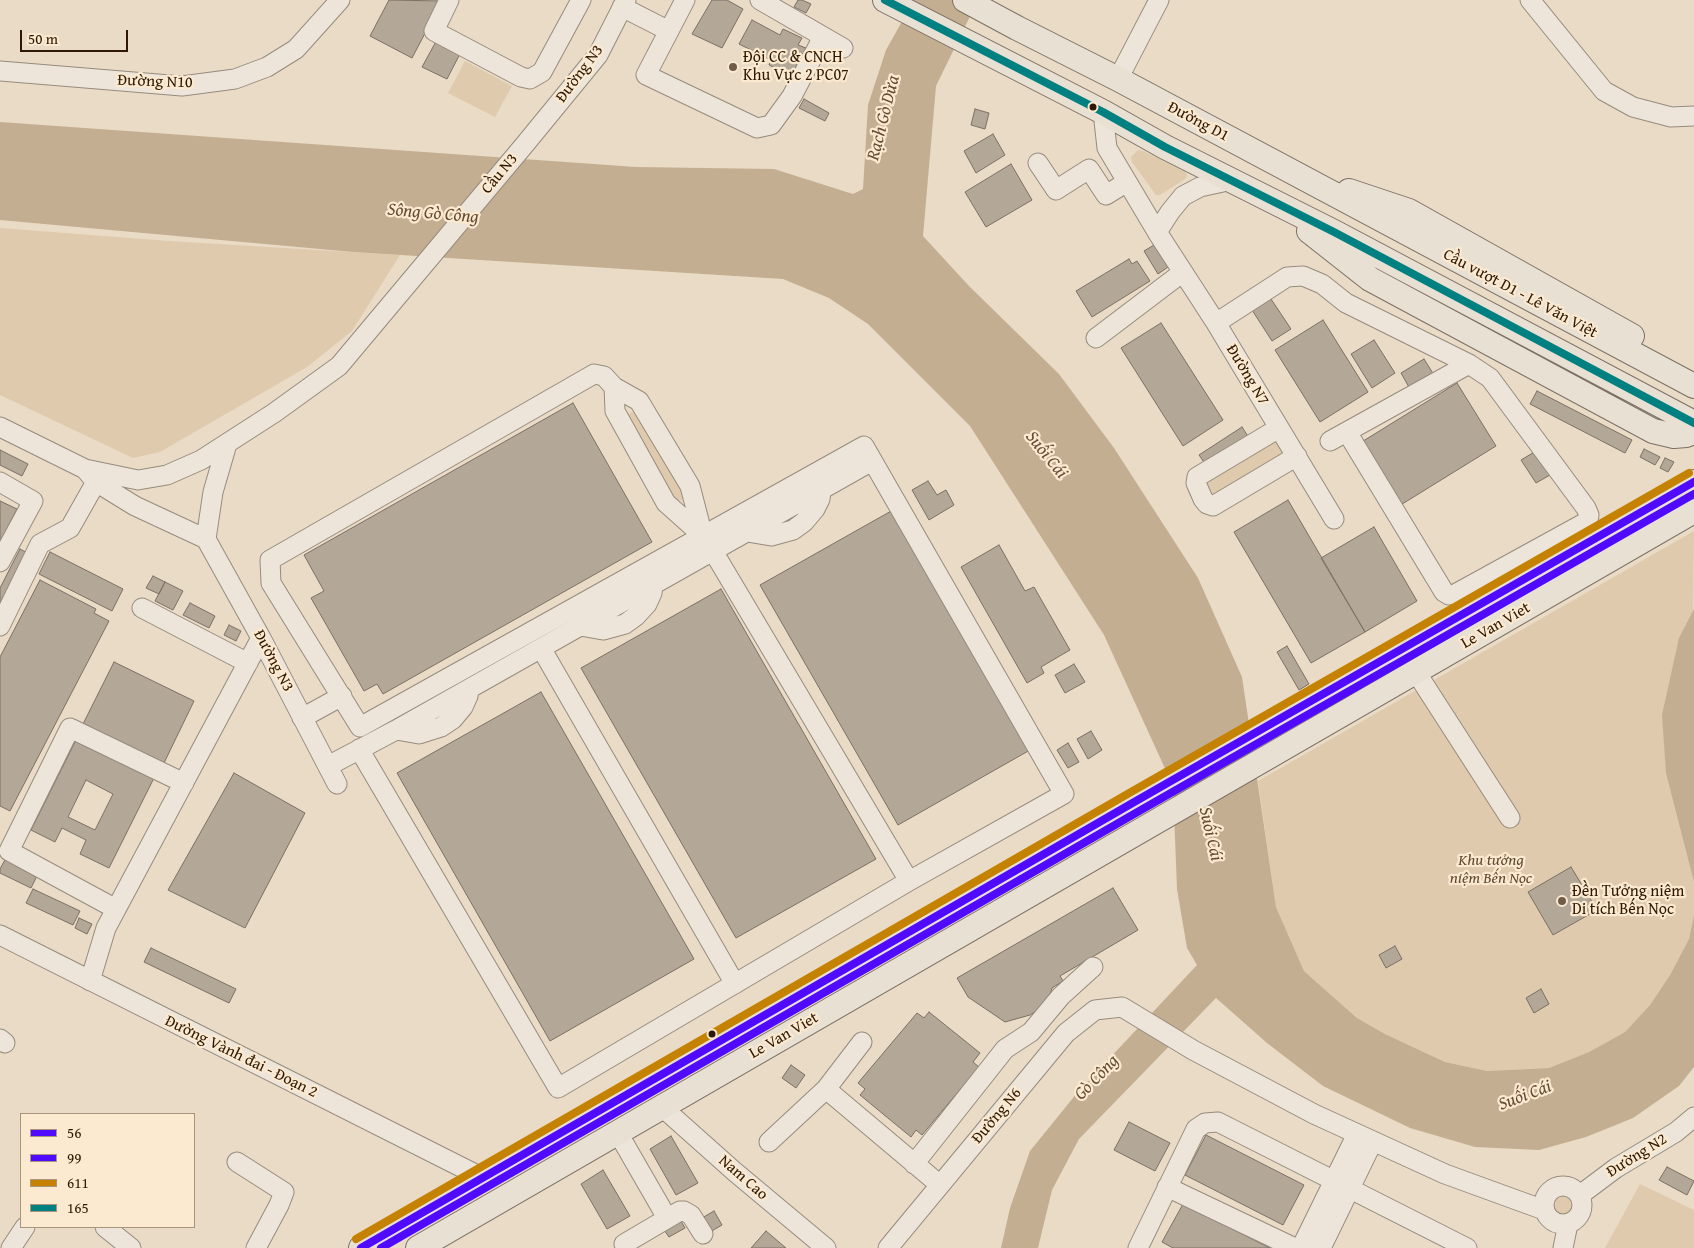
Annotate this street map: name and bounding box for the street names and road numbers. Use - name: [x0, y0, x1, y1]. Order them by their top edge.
- street label: Đường N3: [552, 41, 608, 107]
- street label: Đường N10: [117, 71, 193, 93]
- street label: Đường D1: [1164, 98, 1232, 146]
- street label: Cầu N3: [478, 150, 522, 198]
- street label: Cầu vượt D1 - Lê Văn Việt: [1440, 245, 1600, 343]
- street label: Đường N7: [1221, 341, 1273, 409]
- street label: Le Van Viet: [1458, 599, 1534, 653]
- street label: Đường N3: [249, 627, 297, 695]
- street label: Le Van Viet: [746, 1009, 822, 1063]
- street label: Đường Vành đai - Đoạn 2: [162, 1012, 320, 1102]
- street label: Đường N6: [968, 1084, 1026, 1148]
- street label: Đường N2: [1603, 1130, 1671, 1182]
- street label: Nam Cao: [714, 1151, 772, 1205]

